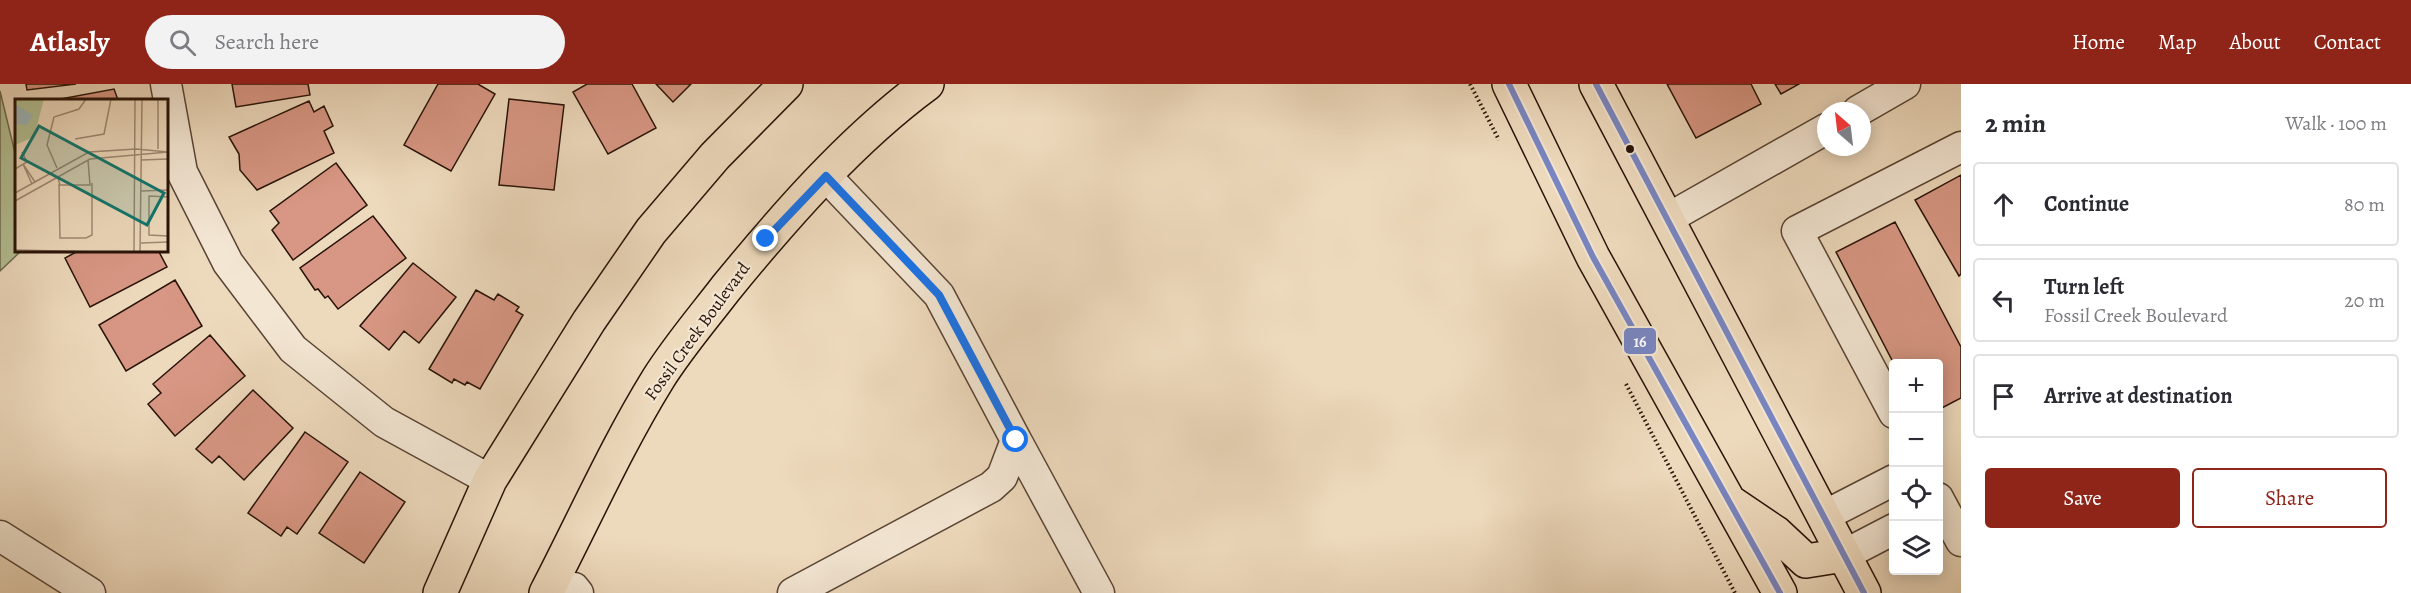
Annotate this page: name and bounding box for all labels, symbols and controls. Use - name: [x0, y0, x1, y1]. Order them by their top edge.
- search box: [145, 15, 565, 69]
- text: Atlasly: [30, 23, 109, 61]
- icon: search: [166, 26, 199, 59]
- text: Search here: [214, 27, 319, 57]
- text: Home: [2072, 28, 2125, 56]
- text: Map: [2158, 28, 2196, 56]
- text: About: [2229, 28, 2281, 56]
- text: Contact: [2314, 28, 2381, 56]
- inset map: [15, 99, 168, 252]
- north arrow: [1817, 102, 1871, 156]
- text: 2 min: [1985, 106, 2046, 141]
- text: Walk · 100 m: [2285, 110, 2387, 137]
- unlabelled marker: [1624, 143, 1636, 155]
- icon: ahead: [1987, 188, 2020, 221]
- text: Continue: [2044, 189, 2129, 219]
- text: 80 m: [2344, 191, 2385, 218]
- route end: [752, 225, 778, 251]
- street label: Fossil Creek Boulevard: [639, 257, 755, 405]
- text: Turn left: [2044, 272, 2124, 302]
- icon: left: [1987, 284, 2020, 317]
- text: 20 m: [2344, 287, 2385, 314]
- text: Fossil Creek Boulevard: [2044, 302, 2228, 329]
- line badge: 16: [1623, 327, 1657, 355]
- text: 16: [1633, 331, 1647, 353]
- map controls: [1889, 359, 1943, 575]
- button: +: [1889, 359, 1943, 413]
- icon: arrive: [1987, 380, 2020, 413]
- text: Arrive at destination: [2044, 381, 2233, 411]
- button: −: [1889, 413, 1943, 467]
- route start: [1002, 426, 1028, 452]
- button: locate: [1889, 467, 1943, 521]
- button: Save: [1985, 468, 2180, 528]
- button: Share: [2192, 468, 2387, 528]
- button: layers: [1889, 521, 1943, 575]

